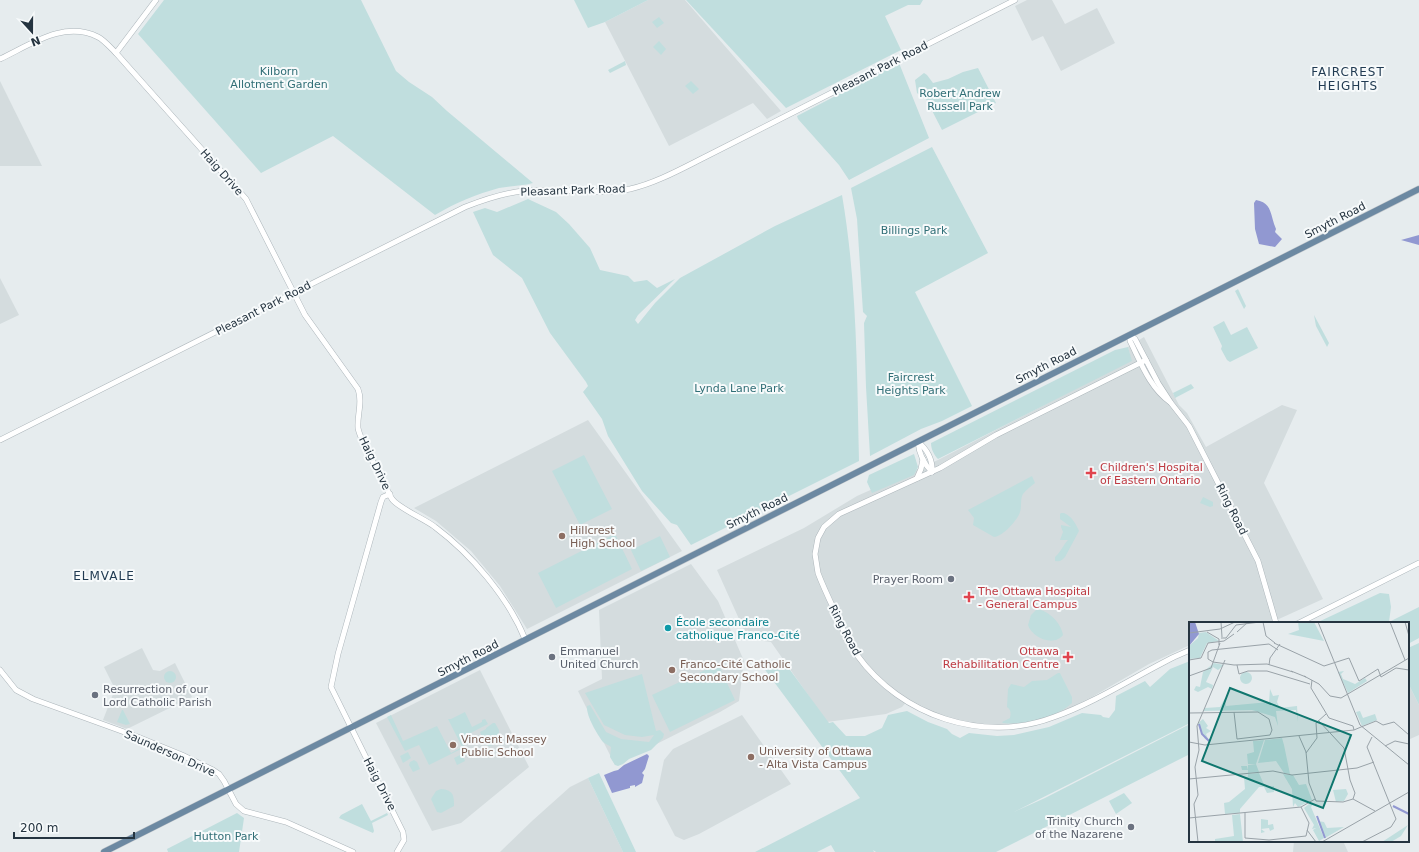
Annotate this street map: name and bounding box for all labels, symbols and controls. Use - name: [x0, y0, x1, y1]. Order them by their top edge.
- north arrow: [12, 12, 52, 52]
- text: N: [29, 33, 42, 49]
- street label: Pleasant Park Road: [830, 39, 930, 98]
- park label: Kilborn Allotment Garden: [230, 65, 328, 91]
- district label: FAIRCREST HEIGHTS: [1311, 65, 1385, 93]
- park label: Robert Andrew Russell Park: [919, 87, 1001, 113]
- street label: Haig Drive: [197, 146, 246, 198]
- street label: Pleasant Park Road: [520, 182, 626, 199]
- street label: Smyth Road: [1303, 200, 1368, 241]
- park label: Billings Park: [881, 224, 948, 237]
- street label: Pleasant Park Road: [213, 279, 313, 338]
- street label: Smyth Road: [1014, 345, 1079, 386]
- park label: Faircrest Heights Park: [876, 371, 946, 397]
- park label: Lynda Lane Park: [694, 382, 784, 395]
- street label: Haig Drive: [356, 434, 393, 492]
- place label: Children's Hospital of Eastern Ontario: [1100, 461, 1203, 487]
- marker: Children's Hospital of Eastern Ontario: [1085, 467, 1097, 479]
- street label: Ring Road: [1213, 481, 1250, 537]
- street label: Smyth Road: [724, 491, 790, 532]
- place label: Hillcrest High School: [570, 524, 635, 550]
- marker: Hillcrest High School: [557, 531, 567, 541]
- district label: ELMVALE: [73, 569, 135, 583]
- place label: Prayer Room: [873, 573, 943, 586]
- marker: Prayer Room: [946, 574, 956, 584]
- place label: The Ottawa Hospital - General Campus: [977, 585, 1090, 611]
- marker: The Ottawa Hospital - General Campus: [963, 591, 975, 603]
- street label: Ring Road: [826, 603, 863, 658]
- place label: École secondaire catholique Franco-Cité: [676, 616, 800, 642]
- inset map: [1189, 622, 1409, 842]
- marker: École secondaire catholique Franco-Cité: [663, 623, 673, 633]
- street label: Smyth Road: [436, 638, 501, 679]
- place label: Emmanuel United Church: [560, 645, 639, 671]
- place label: Ottawa Rehabilitation Centre: [943, 645, 1059, 671]
- marker: Ottawa Rehabilitation Centre: [1062, 651, 1074, 663]
- marker: Emmanuel United Church: [547, 652, 557, 662]
- place label: Franco-Cité Catholic Secondary School: [680, 658, 791, 684]
- marker: Franco-Cité Catholic Secondary School: [667, 665, 677, 675]
- place label: Resurrection of our Lord Catholic Parish: [103, 683, 212, 709]
- marker: Resurrection of our Lord Catholic Parish: [90, 690, 100, 700]
- street label: Saunderson Drive: [122, 728, 218, 779]
- place label: Vincent Massey Public School: [461, 733, 547, 759]
- marker: Vincent Massey Public School: [448, 740, 458, 750]
- place label: University of Ottawa - Alta Vista Campus: [759, 745, 872, 771]
- marker: University of Ottawa - Alta Vista Campus: [746, 752, 756, 762]
- street label: Haig Drive: [361, 755, 399, 813]
- scale bar: [14, 814, 134, 840]
- place label: Trinity Church of the Nazarene: [1035, 815, 1123, 841]
- text: 200 m: [20, 821, 58, 835]
- marker: Trinity Church of the Nazarene: [1126, 822, 1136, 832]
- park label: Hutton Park: [194, 830, 259, 843]

